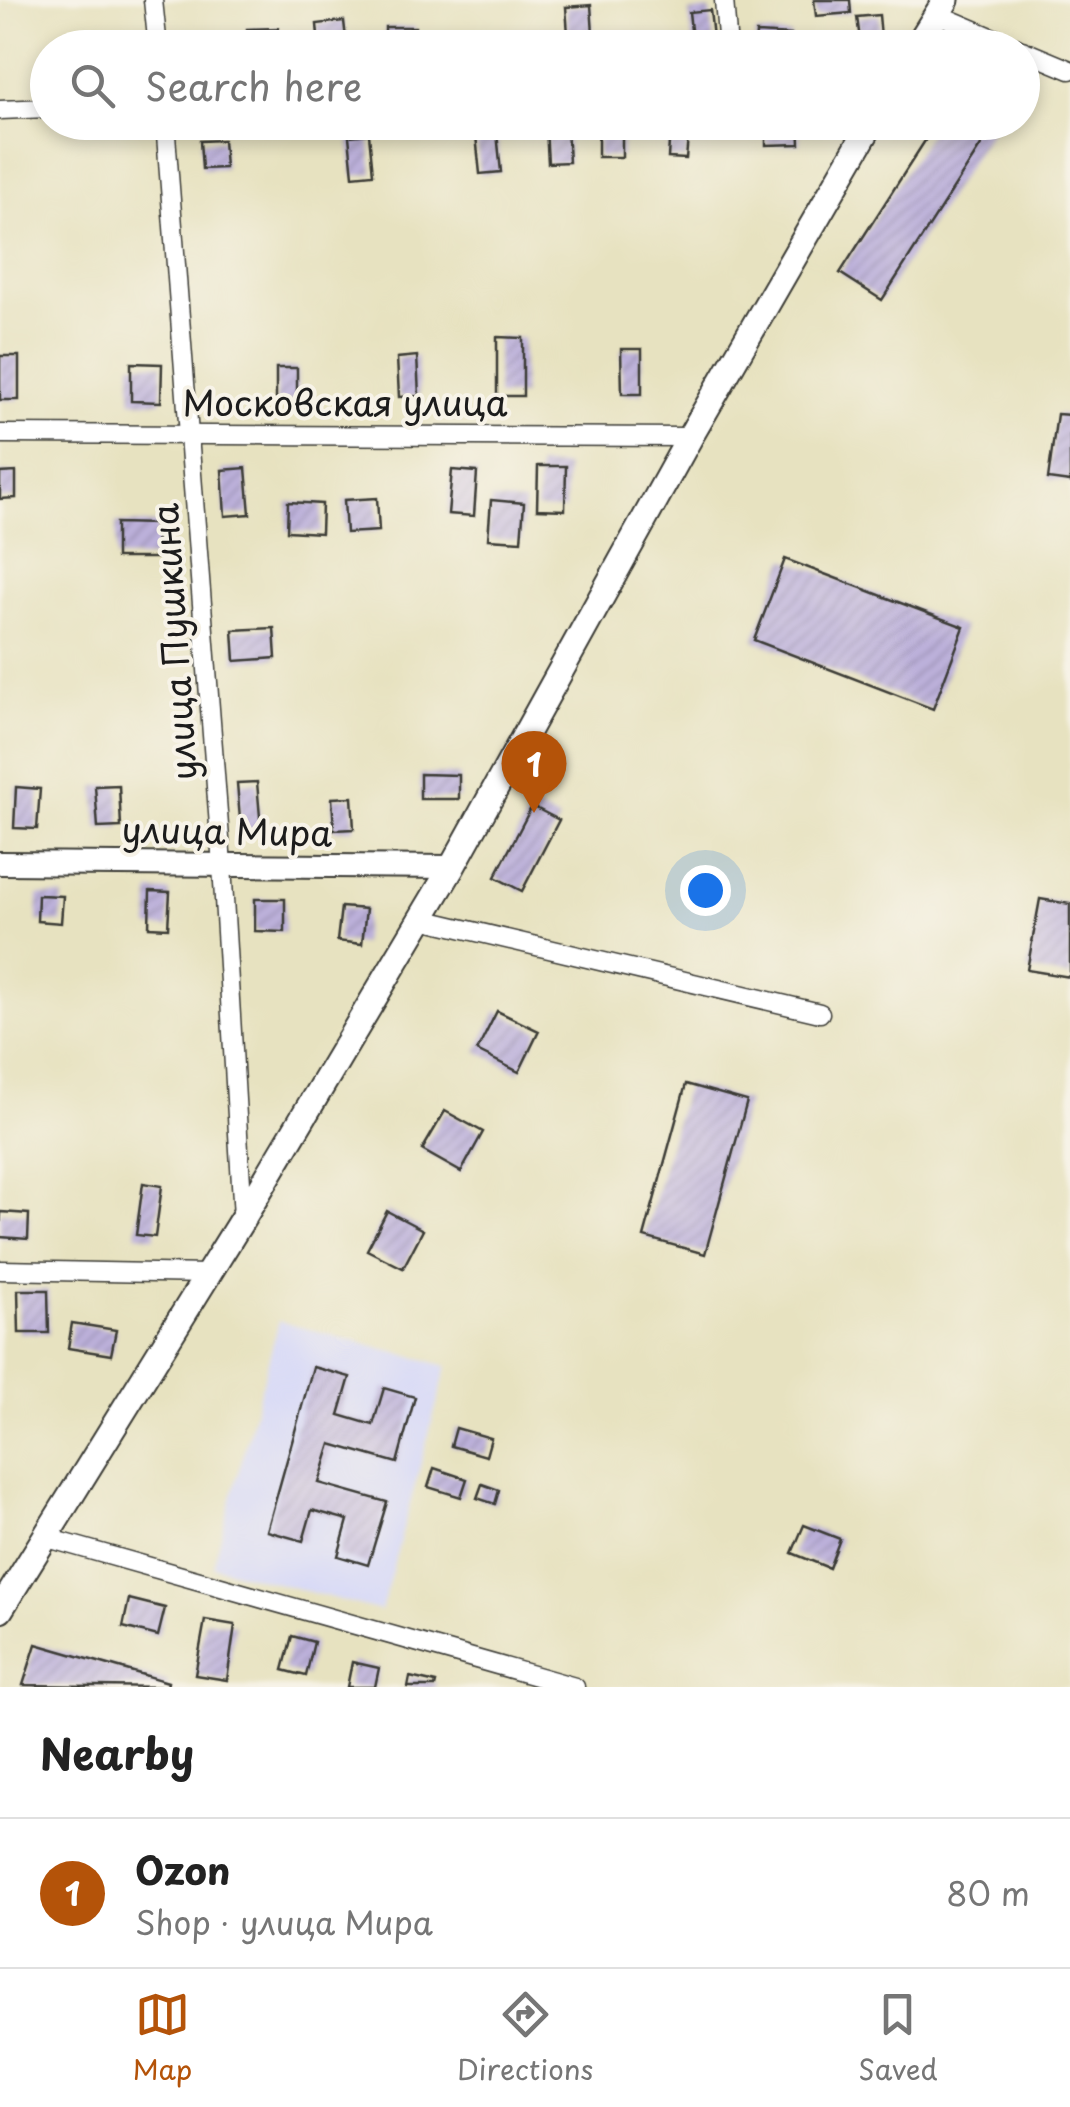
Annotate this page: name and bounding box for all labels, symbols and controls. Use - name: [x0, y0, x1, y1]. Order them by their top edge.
- search box: [30, 30, 1040, 140]
- text: Search here: [145, 57, 362, 114]
- icon: search: [65, 58, 120, 113]
- street label: Московская улица: [182, 375, 508, 428]
- street label: улица Пушкина: [137, 502, 209, 782]
- pin: 1: [502, 730, 566, 813]
- street label: улица Мира: [121, 802, 333, 858]
- your location: [680, 865, 731, 916]
- text: Nearby: [40, 1721, 194, 1784]
- text: Ozon: [135, 1841, 231, 1898]
- text: 1: [65, 1869, 80, 1917]
- text: 80 m: [946, 1869, 1030, 1917]
- text: Shop · улица Мира: [135, 1898, 433, 1946]
- tab: Map: [132, 1987, 192, 2090]
- tab: Directions: [457, 1987, 593, 2090]
- tab: Saved: [858, 1987, 938, 2090]

